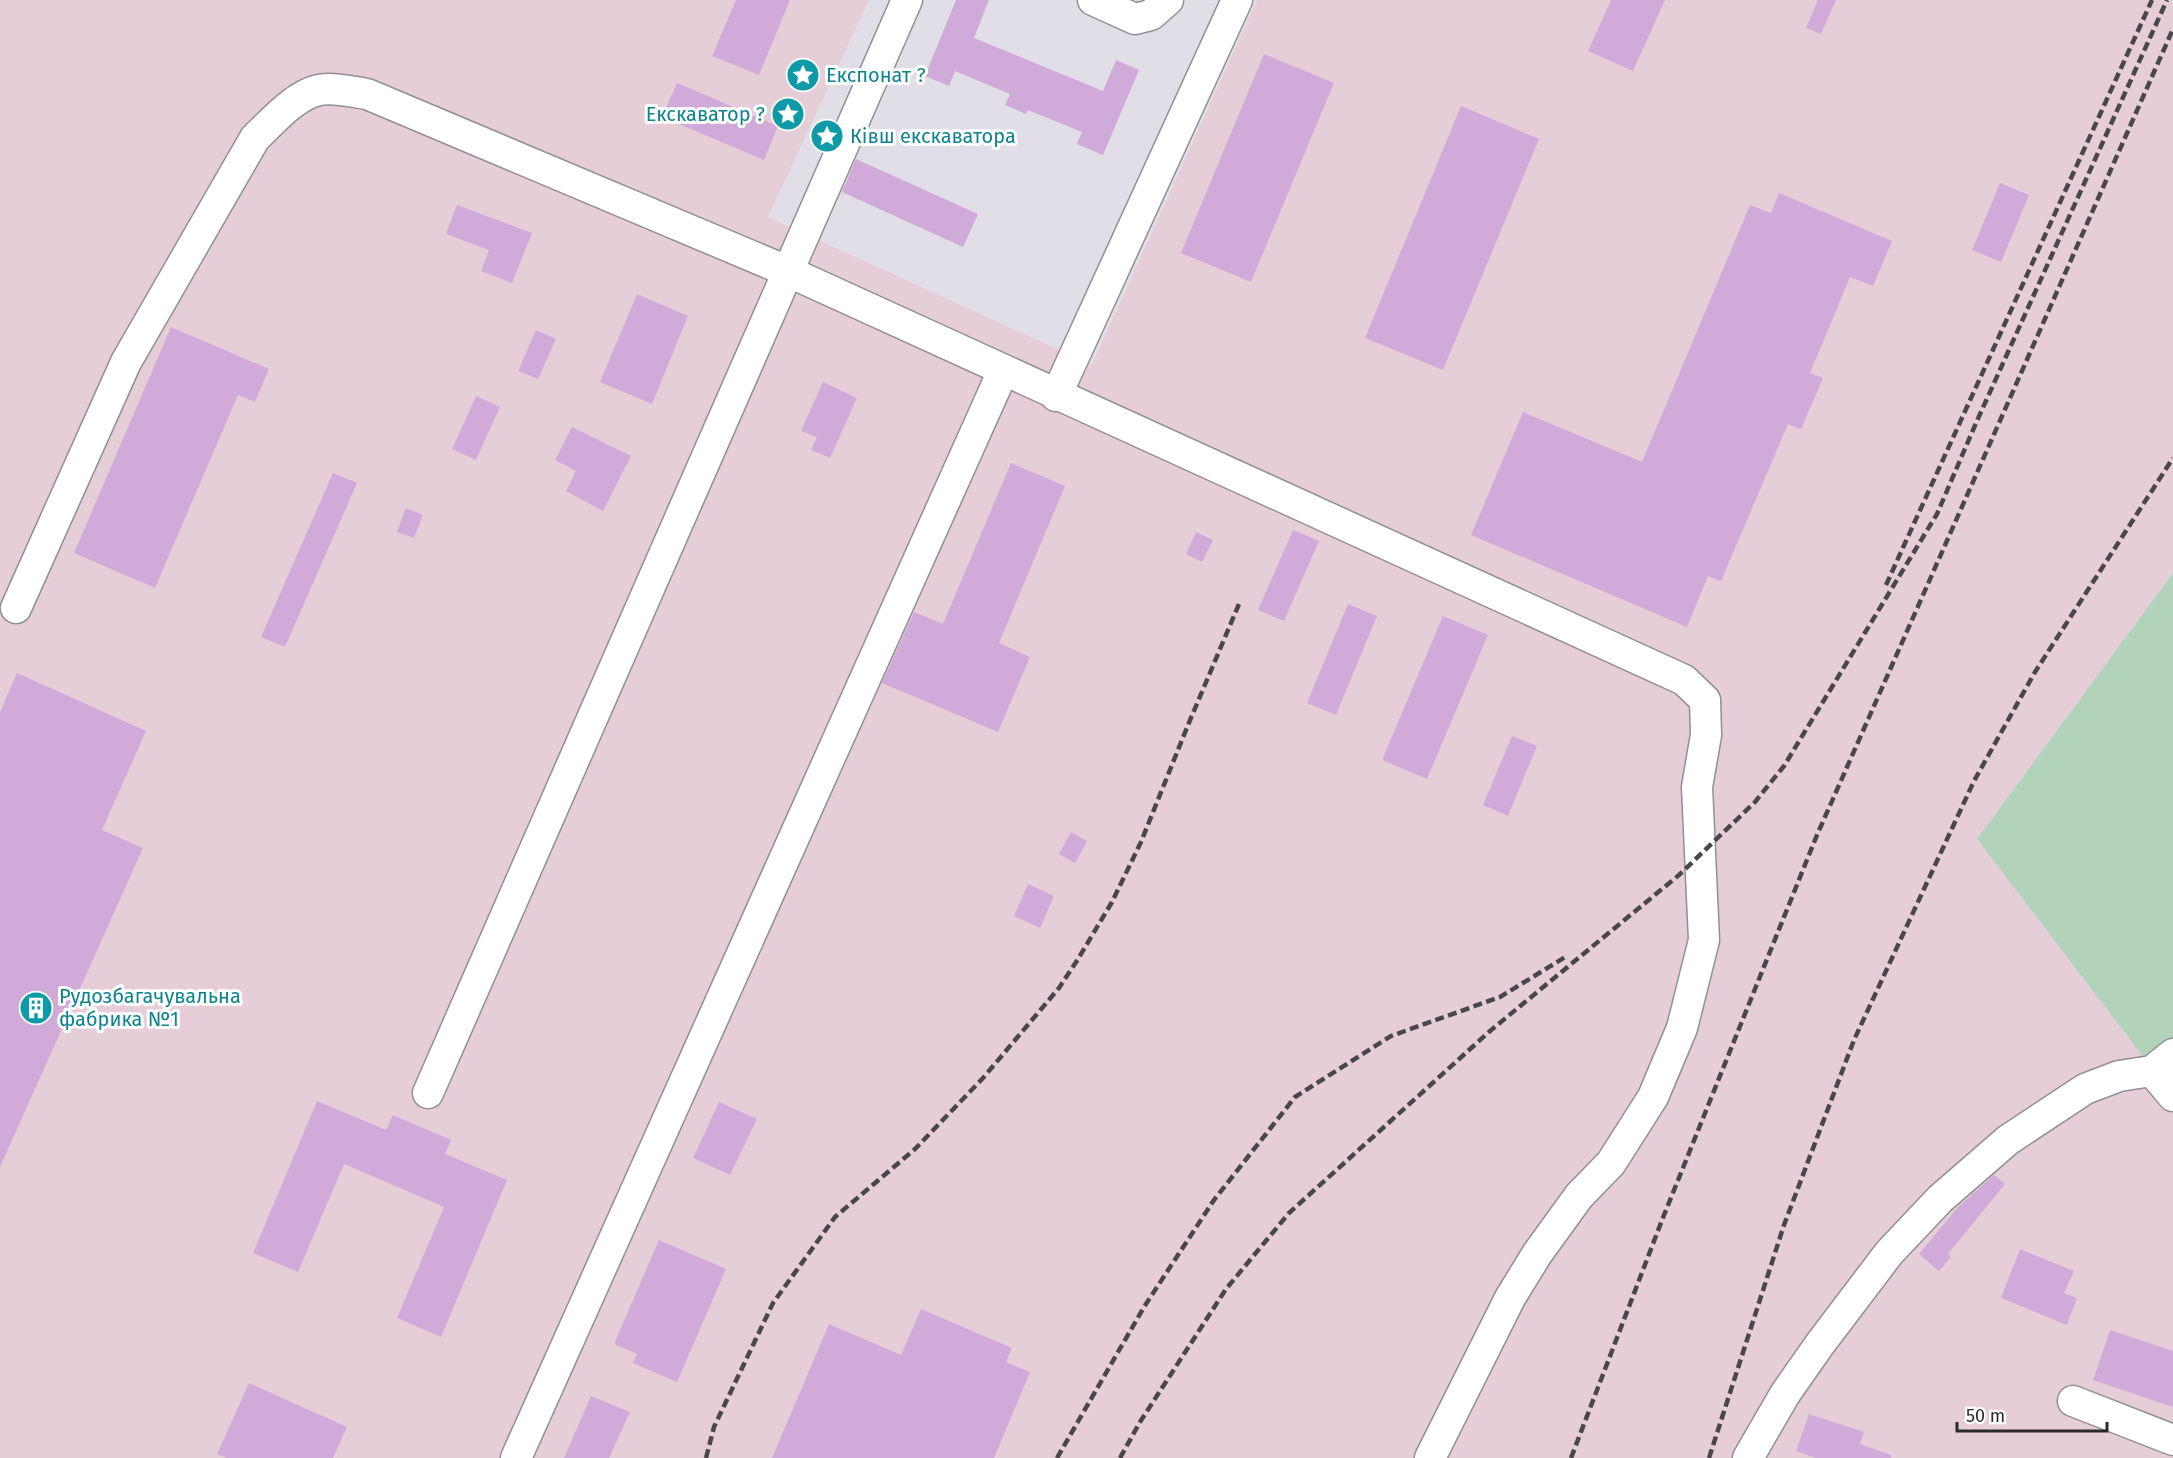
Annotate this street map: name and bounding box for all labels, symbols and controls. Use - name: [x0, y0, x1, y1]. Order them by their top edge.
- place icon: Експонат ?: [785, 57, 821, 93]
- place label: Експонат ?: [826, 63, 926, 87]
- place icon: Екскаватор ?: [770, 96, 806, 132]
- place label: Екскаватор ?: [646, 102, 765, 126]
- place icon: Ківш екскаватора: [809, 118, 845, 154]
- place label: Ківш екскаватора: [850, 124, 1016, 148]
- place label: Рудозбагачувальна фабрика №1: [59, 984, 241, 1031]
- building icon: Рудозбагачувальна фабрика №1: [18, 990, 54, 1026]
- scale bar: [1957, 1395, 2107, 1433]
- text: 50 m: [1966, 1405, 2005, 1427]

